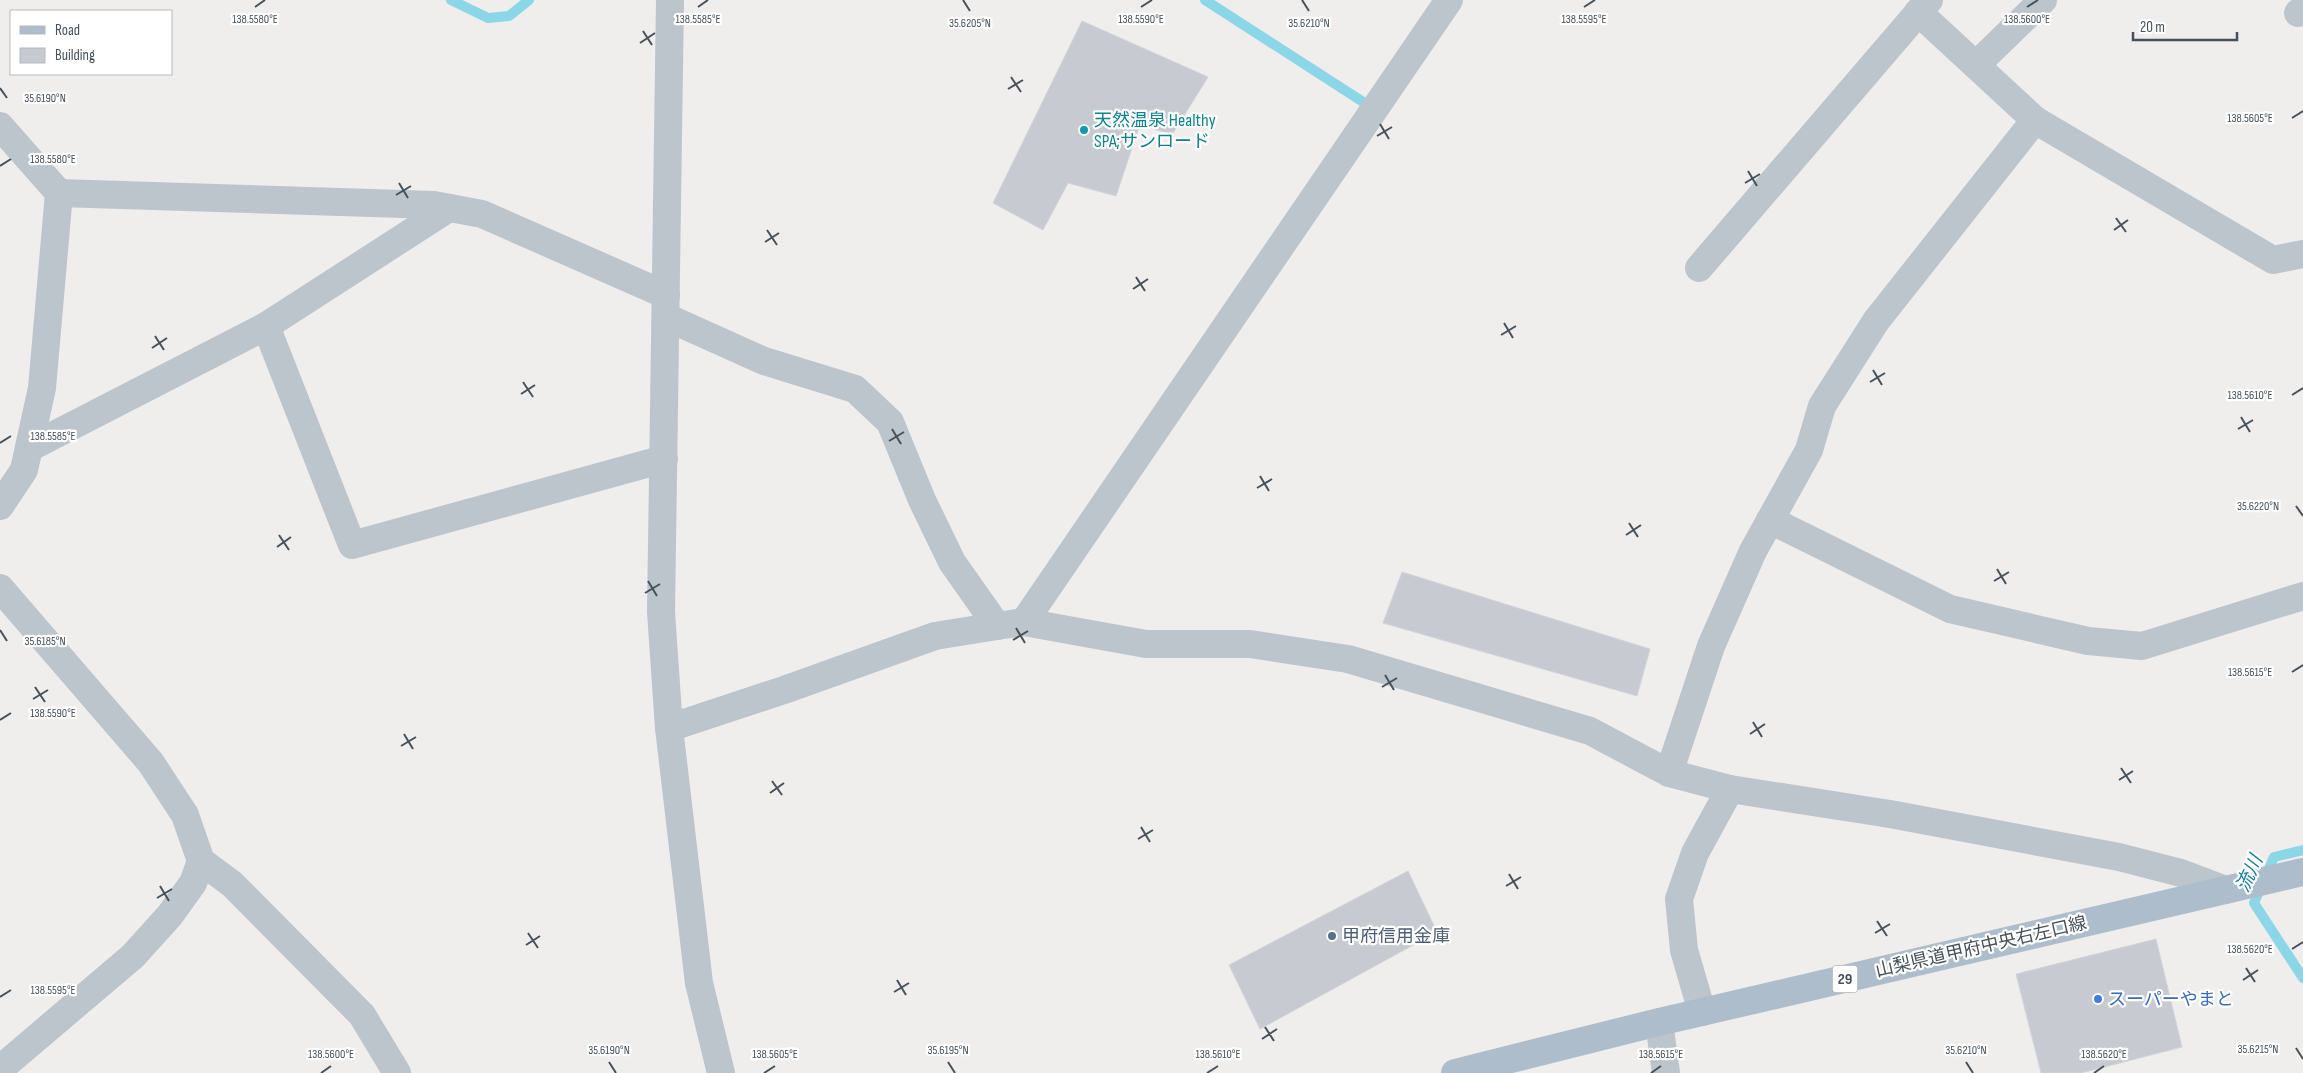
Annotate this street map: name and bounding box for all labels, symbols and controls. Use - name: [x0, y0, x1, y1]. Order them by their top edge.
- legend: [10, 10, 172, 75]
- scale bar: [2133, 10, 2237, 42]
- text: 138.5580°E: [232, 12, 278, 27]
- text: 138.5585°E: [676, 12, 720, 27]
- text: 138.5590°E: [1118, 12, 1164, 27]
- text: 138.5595°E: [1562, 12, 1607, 27]
- text: 138.5600°E: [2004, 12, 2050, 27]
- text: 35.6205°N: [949, 16, 991, 31]
- text: 35.6210°N: [1288, 16, 1330, 31]
- text: 20 m: [2140, 18, 2165, 37]
- text: Road: [55, 21, 80, 40]
- text: Building: [55, 46, 95, 65]
- text: 35.6190°N: [24, 91, 66, 106]
- place label: 天然温泉 Healthy SPA;サンロード: [1094, 110, 1216, 152]
- text: 138.5605°E: [2227, 111, 2273, 126]
- marker: 天然温泉 Healthy SPA;サンロード: [1078, 124, 1090, 136]
- text: 138.5580°E: [30, 152, 76, 167]
- text: 138.5610°E: [2228, 388, 2272, 403]
- text: 138.5585°E: [31, 429, 75, 444]
- text: 35.6220°N: [2237, 499, 2279, 514]
- text: 35.6185°N: [24, 634, 66, 649]
- text: 138.5615°E: [2228, 665, 2272, 680]
- text: 138.5590°E: [30, 706, 76, 721]
- water label: 流川: [2232, 850, 2269, 896]
- street label: 山梨県道甲府中央右左口線: [1873, 912, 2089, 982]
- place label: 甲府信用金庫: [1342, 926, 1450, 947]
- marker: 甲府信用金庫: [1326, 930, 1338, 942]
- text: 138.5620°E: [2227, 942, 2273, 957]
- road number: 29: [1832, 966, 1858, 992]
- text: 138.5595°E: [31, 983, 76, 998]
- place label: スーパーやまと: [2108, 989, 2234, 1010]
- marker: スーパーやまと: [2092, 993, 2104, 1005]
- text: 35.6215°N: [2238, 1042, 2278, 1057]
- text: 35.6190°N: [588, 1043, 630, 1058]
- text: 35.6195°N: [927, 1043, 969, 1058]
- text: 35.6210°N: [1945, 1043, 1987, 1058]
- text: 138.5600°E: [308, 1047, 354, 1062]
- text: 138.5605°E: [752, 1047, 798, 1062]
- text: 138.5610°E: [1196, 1047, 1240, 1062]
- text: 138.5615°E: [1639, 1047, 1683, 1062]
- text: 138.5620°E: [2081, 1047, 2127, 1062]

